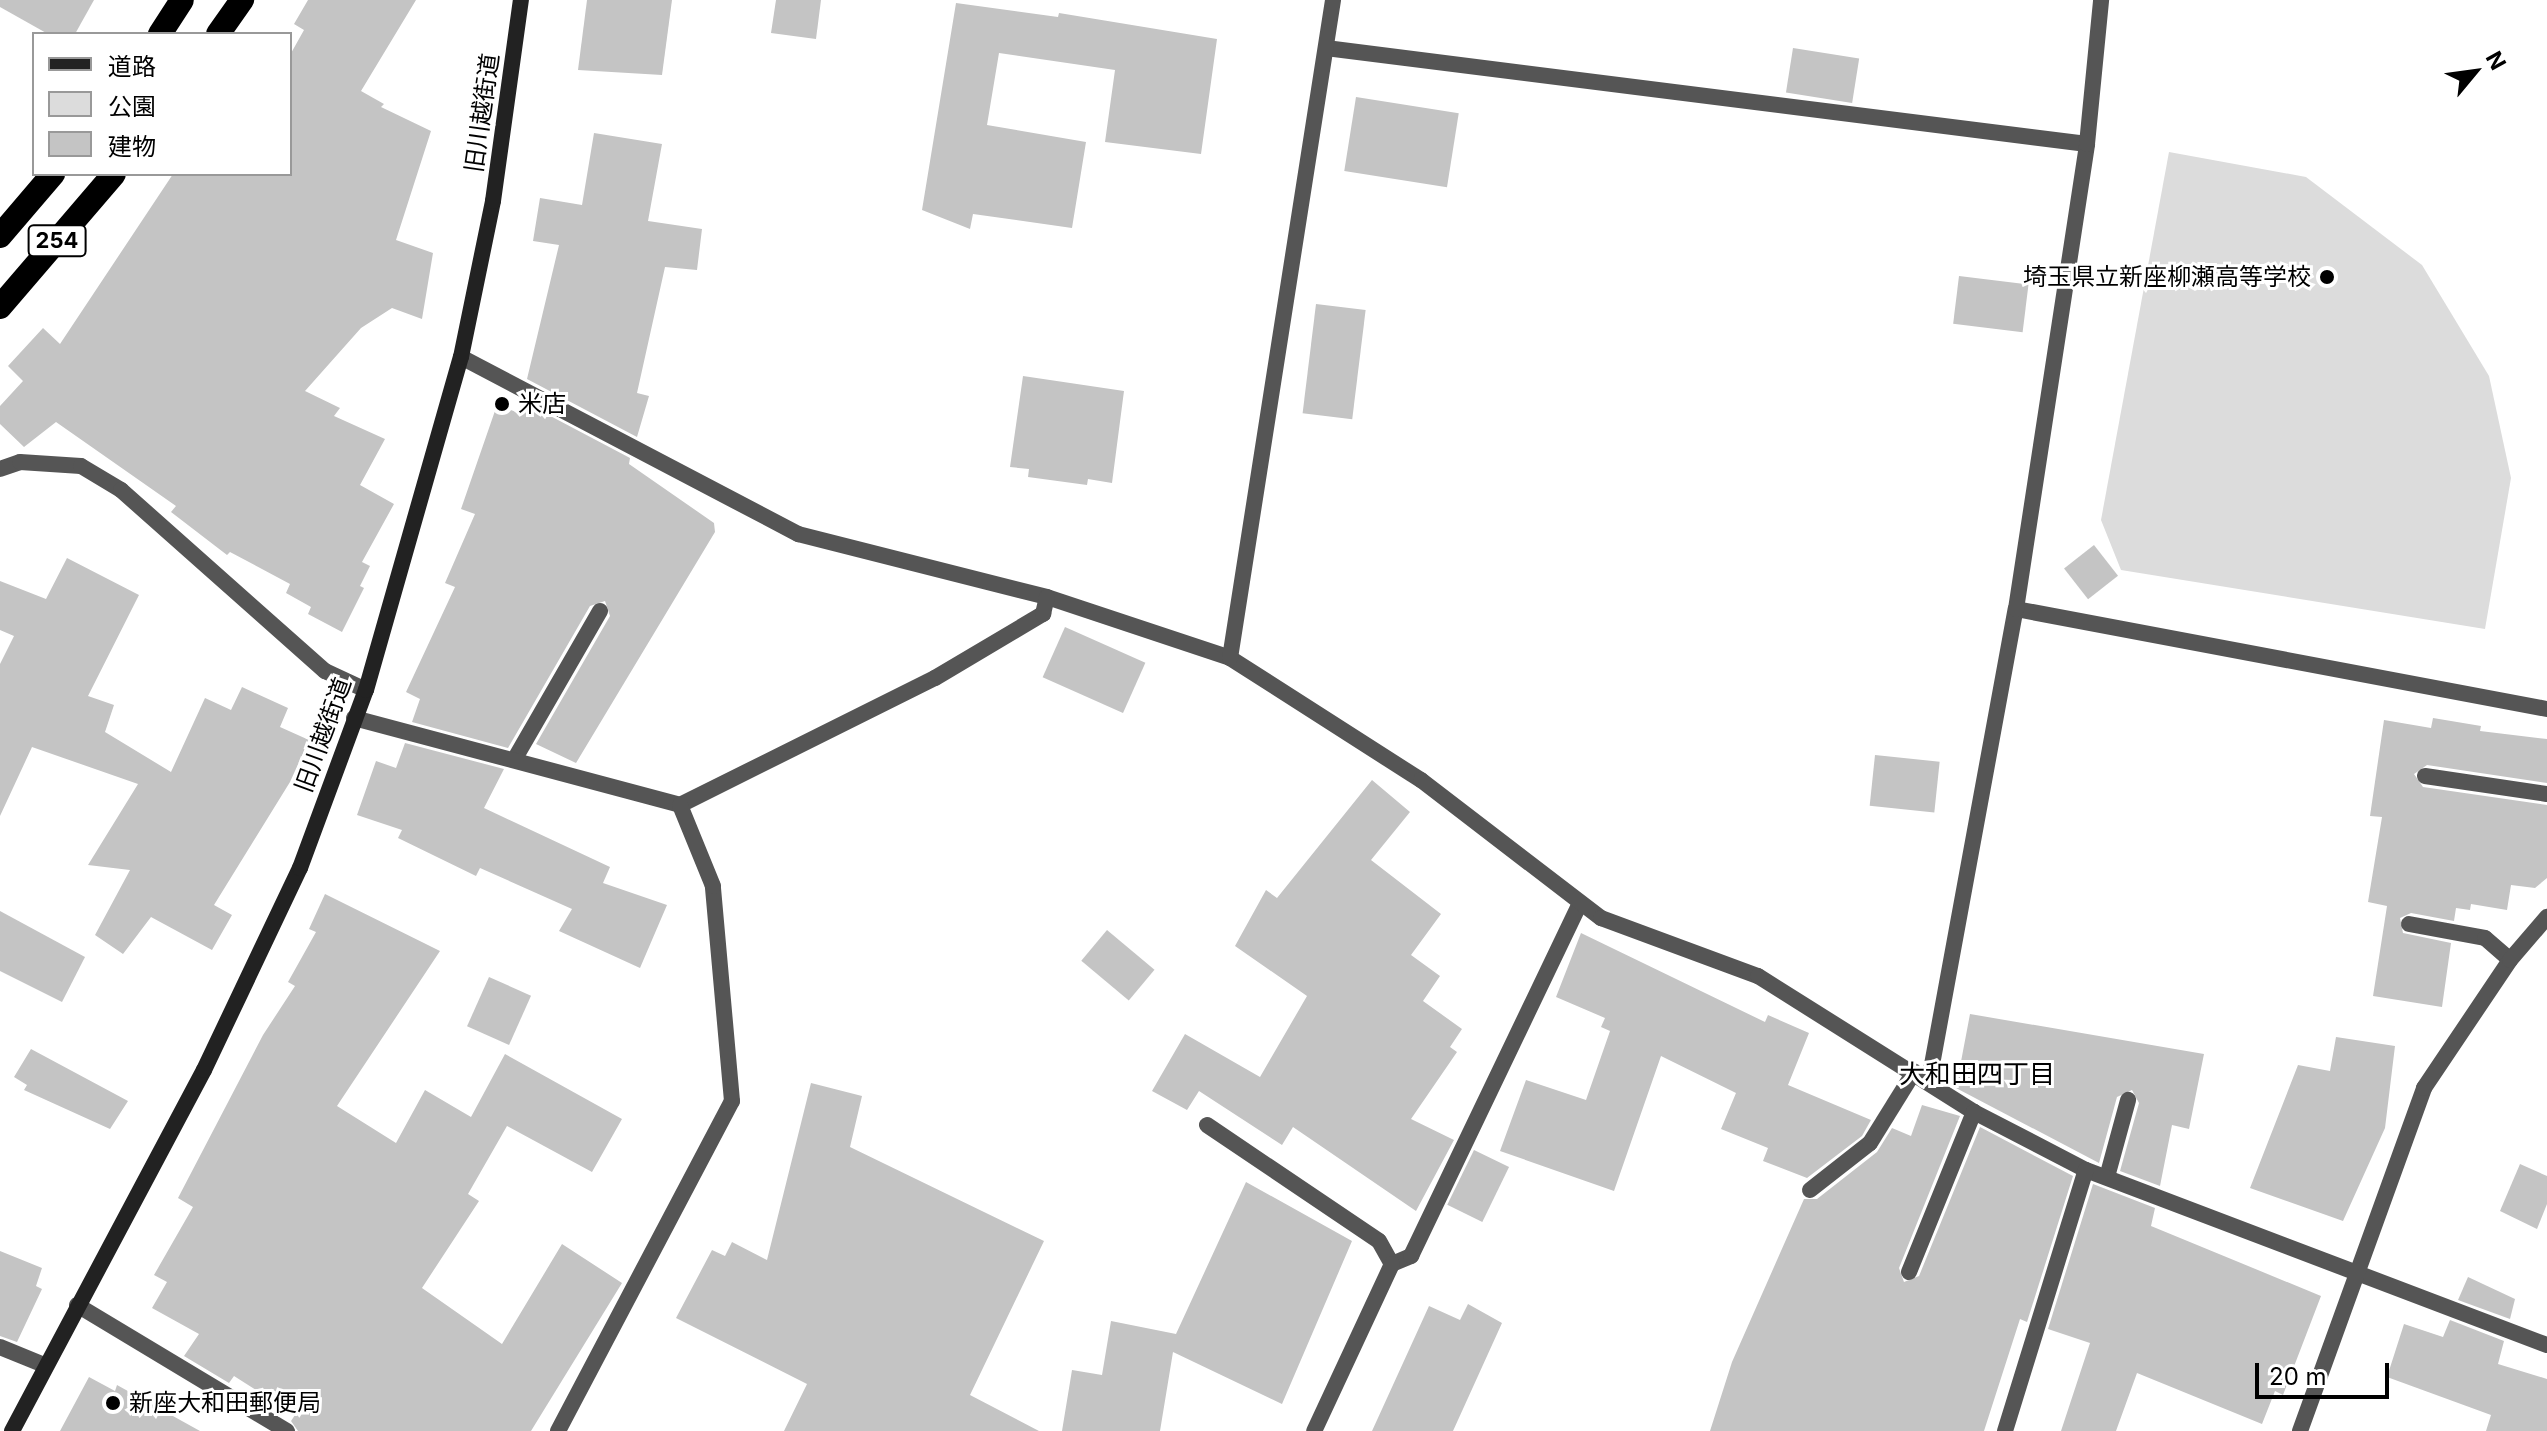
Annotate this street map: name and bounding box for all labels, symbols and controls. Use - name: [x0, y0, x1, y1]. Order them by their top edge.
- legend: [32, 32, 292, 176]
- north arrow: [2435, 32, 2515, 112]
- text: N: [2481, 47, 2511, 74]
- text: 道路: [108, 52, 156, 81]
- street label: 旧川越街道: [459, 52, 505, 174]
- text: 公園: [108, 92, 156, 121]
- text: 建物: [108, 132, 156, 161]
- road number: 254: [27, 223, 87, 259]
- place label: 埼玉県立新座柳瀬高等学校: [2023, 263, 2311, 291]
- marker: 埼玉県立新座柳瀬高等学校: [2318, 268, 2336, 286]
- place label: 米店: [518, 390, 566, 418]
- marker: 米店: [493, 395, 511, 413]
- street label: 旧川越街道: [289, 674, 357, 796]
- district label: 大和田四丁目: [1899, 1058, 2055, 1090]
- scale bar: [2259, 1347, 2393, 1397]
- text: 20 m: [2269, 1362, 2327, 1391]
- place label: 新座大和田郵便局: [129, 1389, 321, 1417]
- marker: 新座大和田郵便局: [104, 1394, 122, 1412]

